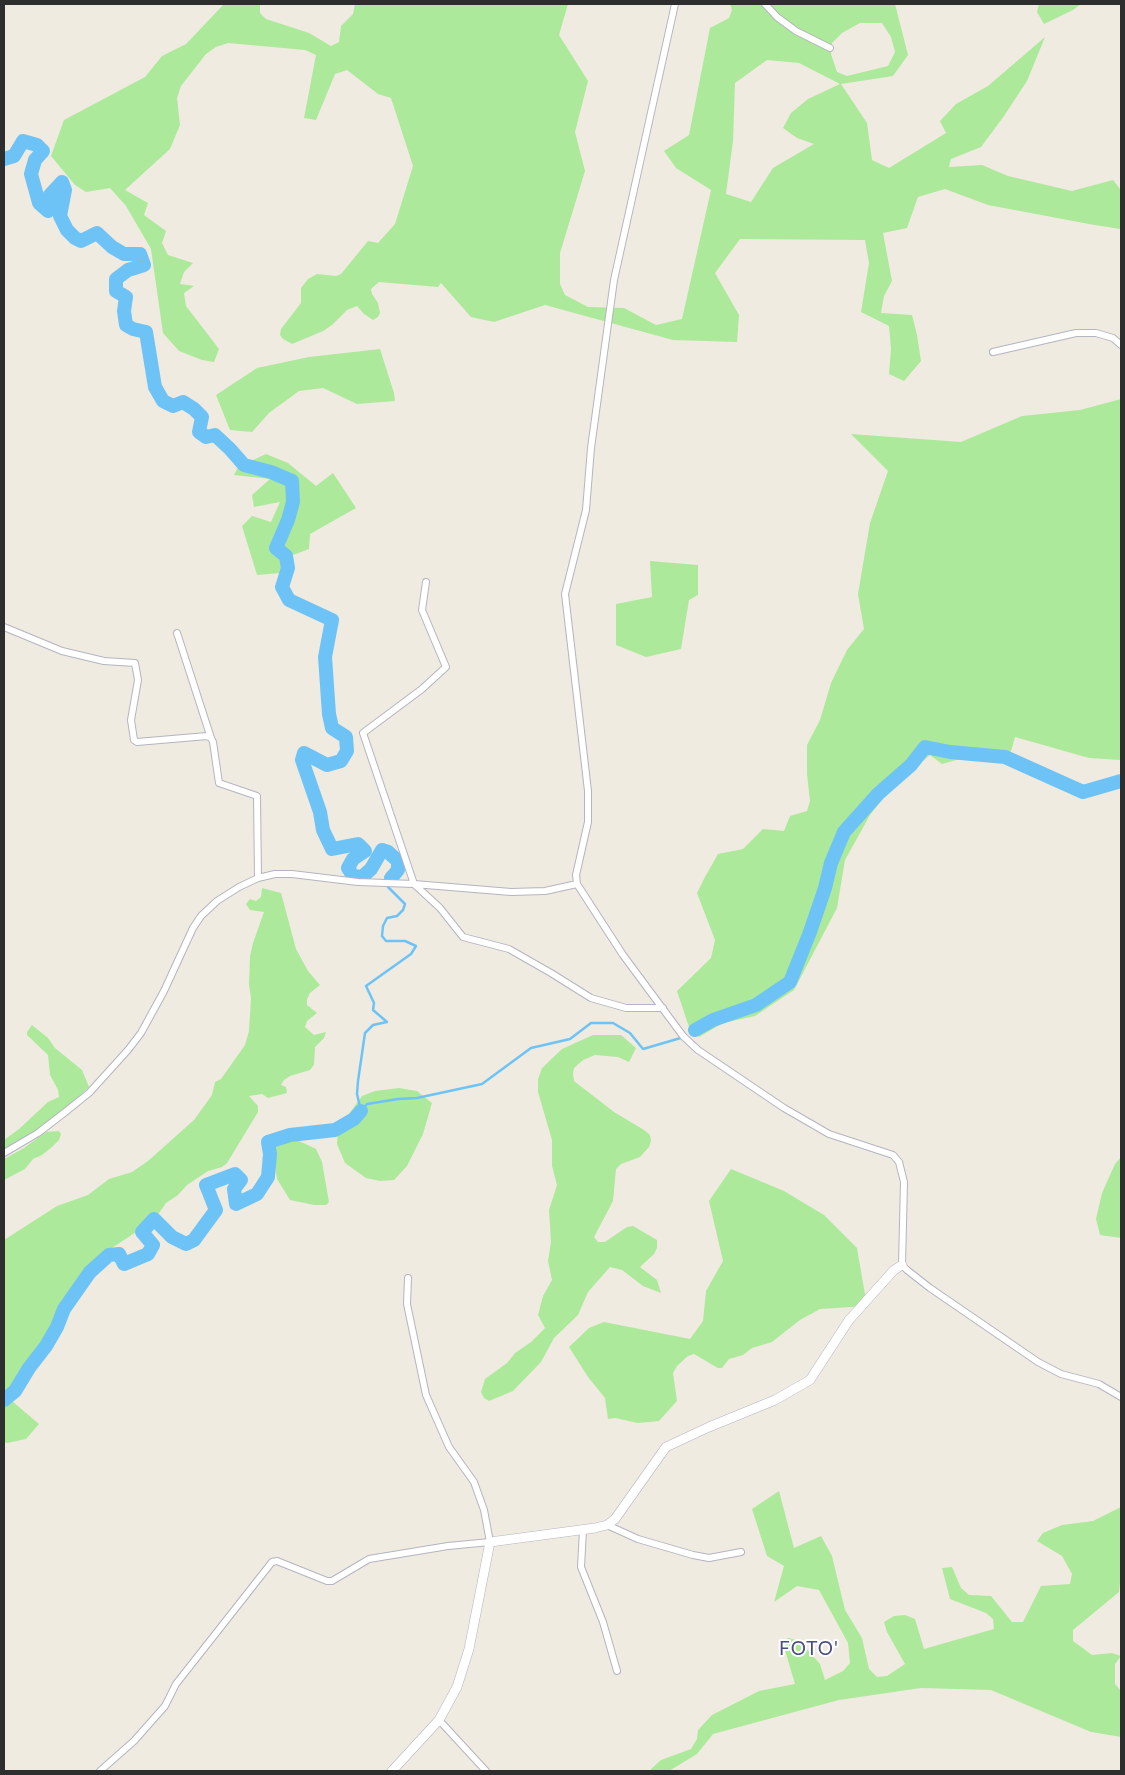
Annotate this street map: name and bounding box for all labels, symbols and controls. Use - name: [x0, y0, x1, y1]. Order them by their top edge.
- district label: FOTO': [778, 1638, 840, 1660]

